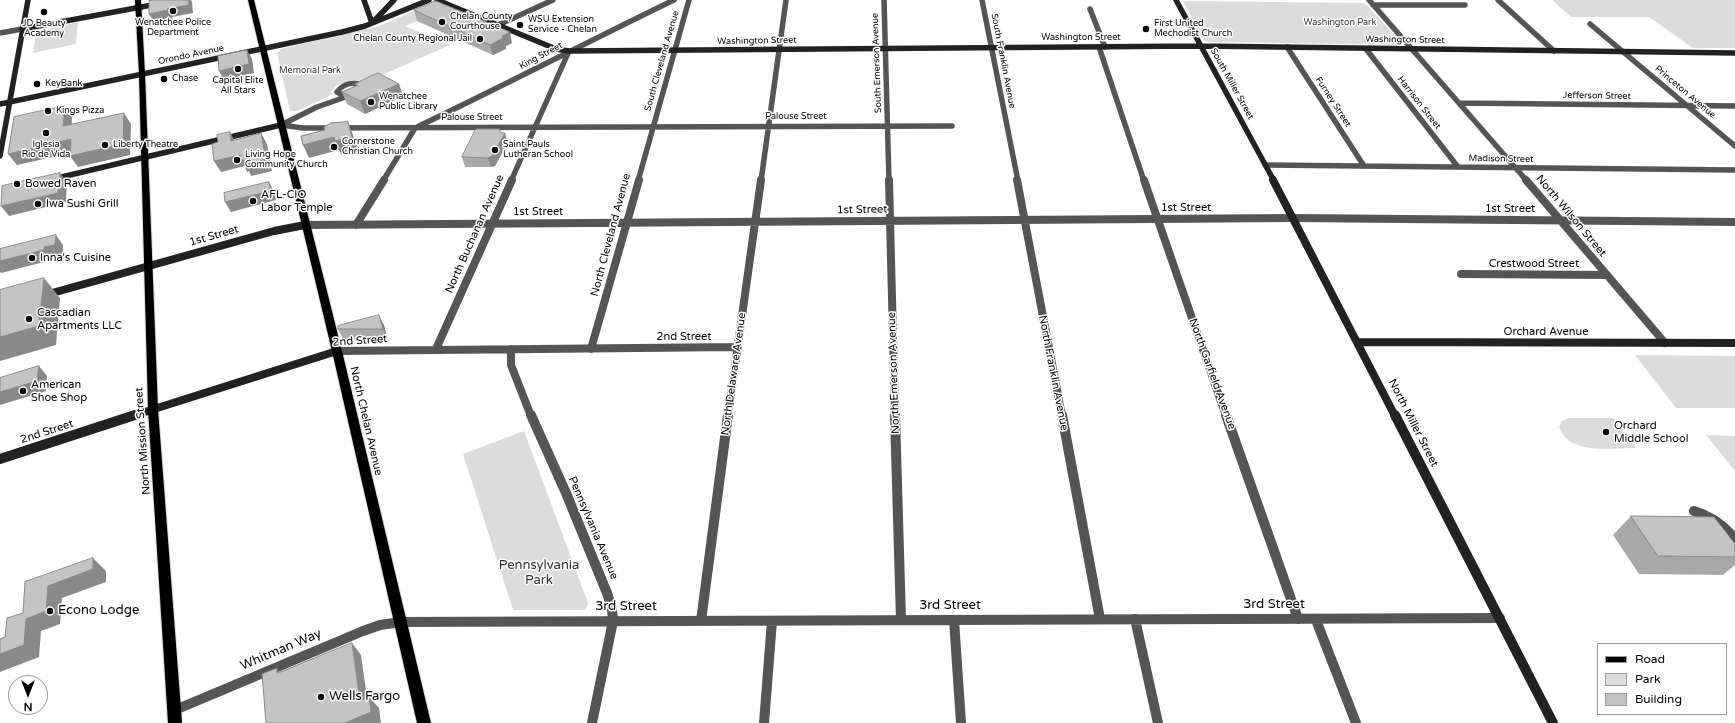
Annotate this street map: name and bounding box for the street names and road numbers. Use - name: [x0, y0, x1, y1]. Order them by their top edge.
- street label: South Cleveland Avenue: [642, 9, 682, 113]
- street label: South Emerson Avenue: [870, 13, 884, 113]
- street label: South Franklin Avenue: [989, 13, 1017, 109]
- street label: Washington Street: [1041, 33, 1121, 43]
- street label: Washington Street: [1365, 34, 1445, 46]
- street label: Washington Street: [717, 35, 797, 47]
- street label: King Street: [517, 40, 565, 72]
- street label: Orondo Avenue: [157, 43, 225, 67]
- street label: South Miller Street: [1208, 47, 1256, 121]
- street label: Princeton Avenue: [1652, 63, 1718, 121]
- street label: Harrison Street: [1395, 74, 1443, 132]
- street label: Furney Street: [1313, 75, 1353, 129]
- street label: Jefferson Street: [1563, 90, 1631, 102]
- street label: Palouse Street: [765, 112, 827, 122]
- street label: Palouse Street: [441, 113, 503, 123]
- street label: Madison Street: [1468, 153, 1534, 165]
- street label: North Cleveland Avenue: [588, 172, 634, 298]
- street label: North Wilson Street: [1533, 172, 1609, 260]
- street label: North Buchanan Avenue: [443, 173, 507, 295]
- street label: 1st Street: [1161, 201, 1211, 215]
- street label: 1st Street: [1485, 202, 1535, 216]
- street label: 1st Street: [837, 203, 887, 217]
- street label: 1st Street: [513, 205, 563, 219]
- street label: 1st Street: [188, 223, 240, 249]
- street label: Crestwood Street: [1489, 257, 1579, 271]
- street label: North Delaware Avenue: [719, 312, 749, 436]
- street label: North Emerson Avenue: [885, 312, 903, 434]
- street label: North Franklin Avenue: [1035, 314, 1071, 432]
- street label: North Garfield Avenue: [1186, 317, 1238, 431]
- street label: Orchard Avenue: [1504, 325, 1588, 339]
- street label: 2nd Street: [657, 330, 711, 344]
- street label: 2nd Street: [332, 333, 388, 349]
- street label: North Chelan Avenue: [347, 365, 385, 477]
- street label: North Miller Street: [1385, 377, 1441, 469]
- street label: North Mission Street: [133, 387, 153, 495]
- street label: 2nd Street: [19, 417, 75, 447]
- street label: Pennsylvania Avenue: [565, 475, 621, 581]
- street label: 3rd Street: [1243, 597, 1305, 613]
- street label: 3rd Street: [919, 598, 981, 614]
- street label: 3rd Street: [595, 599, 657, 615]
- street label: Whitman Way: [238, 626, 324, 674]

